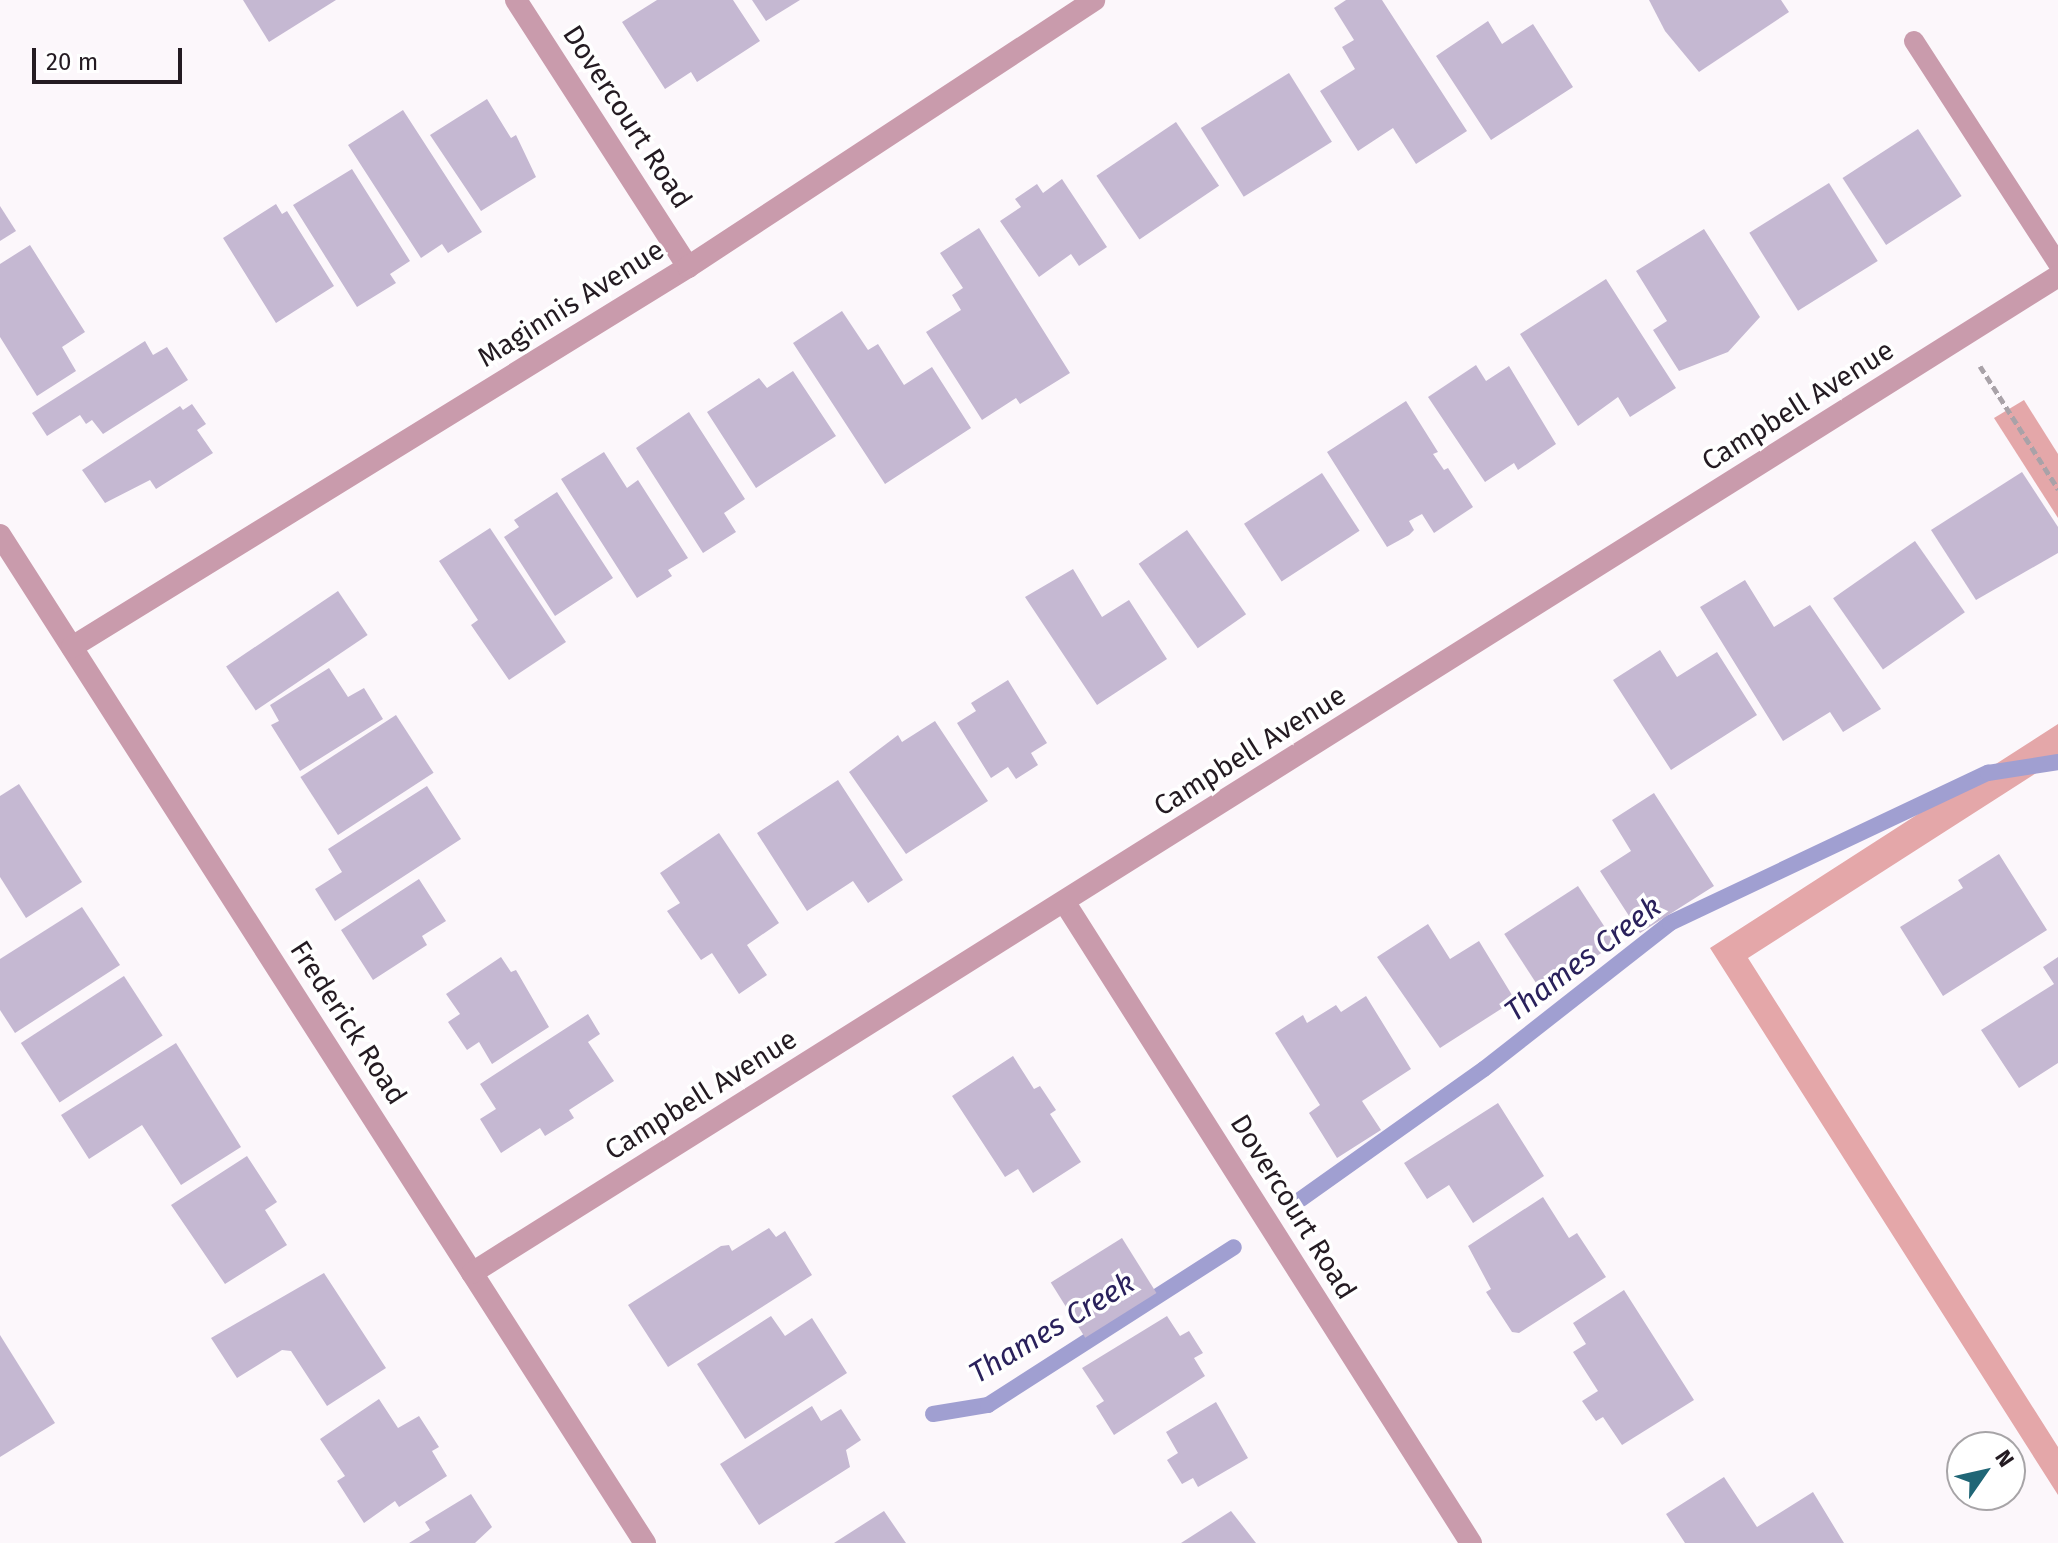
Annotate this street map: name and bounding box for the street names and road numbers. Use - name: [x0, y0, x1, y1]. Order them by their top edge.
- street label: Dovercourt Road: [555, 19, 699, 215]
- street label: Maginnis Avenue: [472, 233, 670, 375]
- street label: Campbell Avenue: [1696, 333, 1900, 479]
- street label: Campbell Avenue: [1148, 678, 1352, 824]
- street label: Frederick Road: [283, 935, 413, 1111]
- street label: Campbell Avenue: [599, 1022, 803, 1168]
- street label: Dovercourt Road: [1223, 1108, 1363, 1306]

